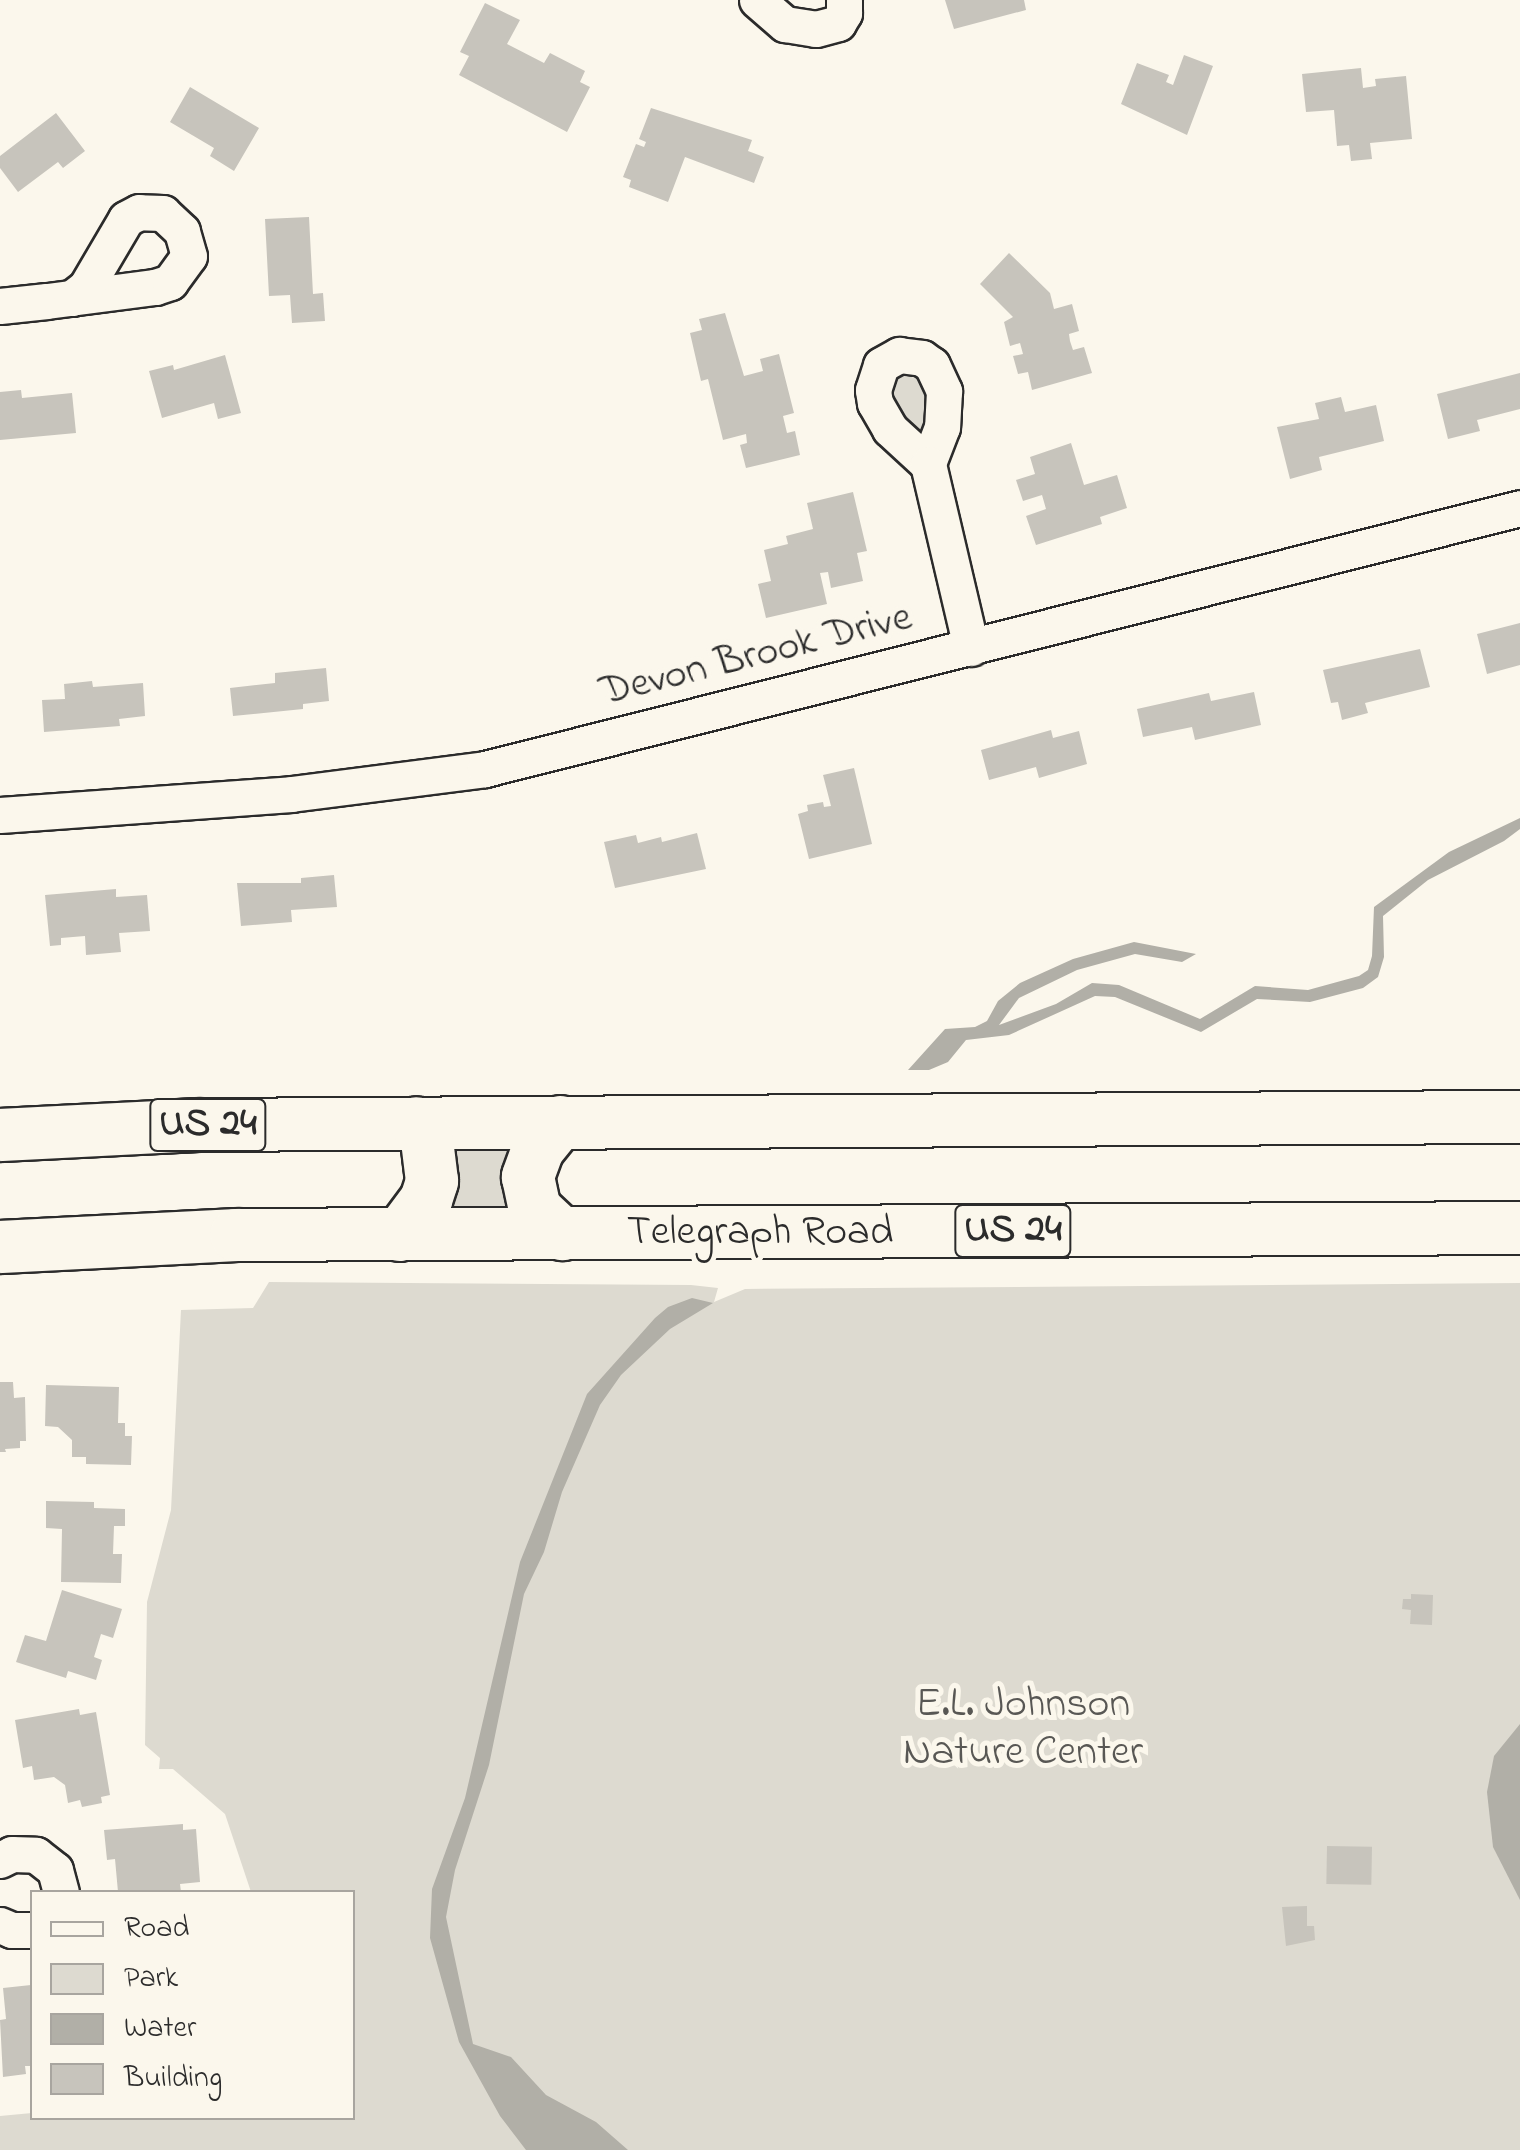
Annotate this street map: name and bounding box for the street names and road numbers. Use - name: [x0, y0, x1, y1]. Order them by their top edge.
- street label: Devon Brook Drive: [595, 593, 917, 719]
- road number: US 24: [148, 1090, 268, 1160]
- road number: US 24: [953, 1196, 1073, 1266]
- street label: Telegraph Road: [627, 1208, 893, 1258]

